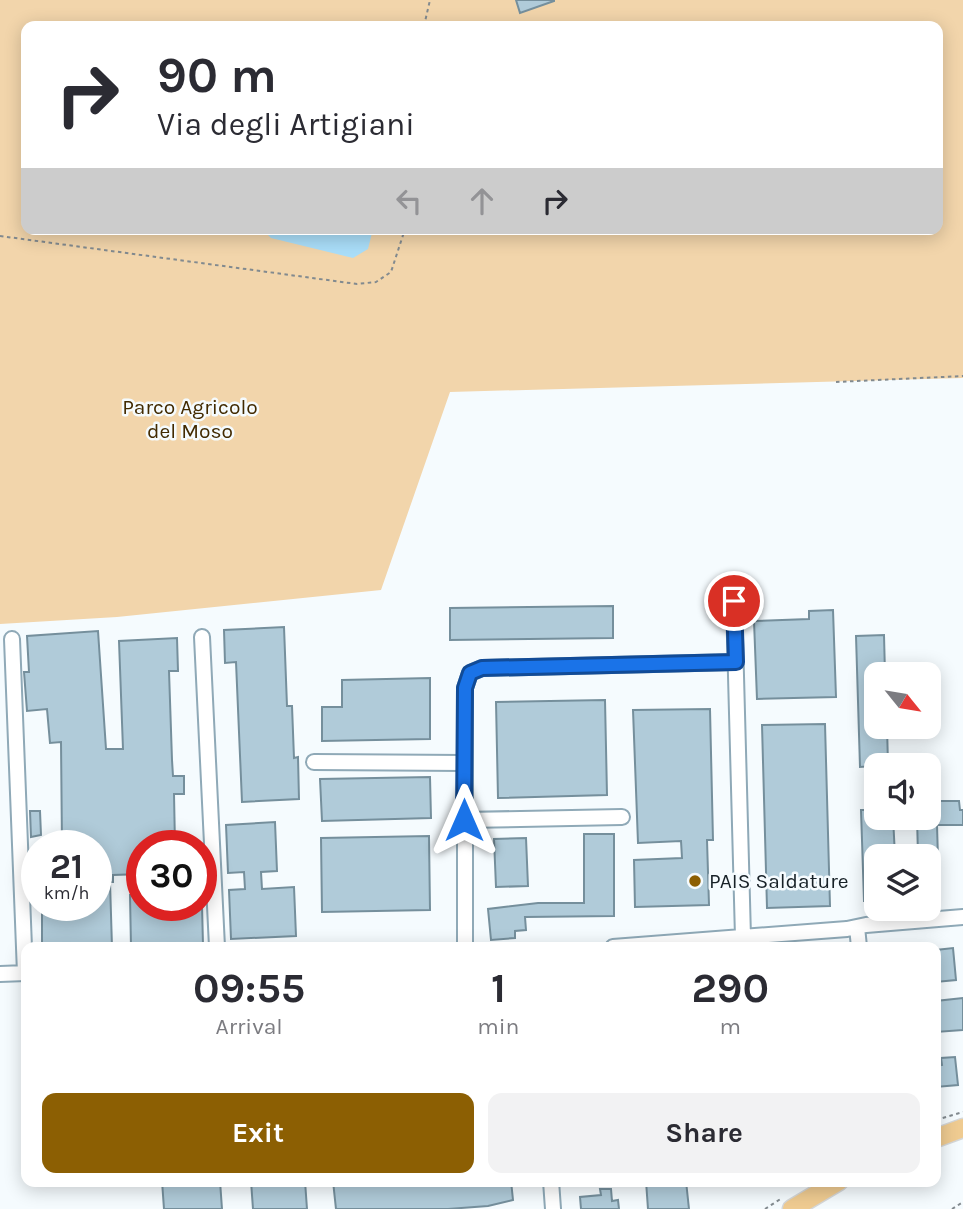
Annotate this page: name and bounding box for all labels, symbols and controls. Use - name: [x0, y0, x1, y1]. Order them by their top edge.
- text: 90 m: [157, 47, 277, 104]
- icon: right: [42, 49, 133, 140]
- text: Via degli Artigiani: [157, 106, 415, 143]
- icon: left: [390, 182, 428, 220]
- icon: ahead: [463, 182, 501, 220]
- icon: right: [536, 182, 574, 220]
- park label: Parco Agricolo del Moso: [122, 395, 258, 443]
- pin: [704, 571, 764, 631]
- icon: arrive: [715, 582, 753, 620]
- north arrow: [864, 662, 942, 738]
- map controls: [864, 662, 941, 921]
- button: sound: [864, 753, 941, 830]
- position arrow: [427, 783, 501, 857]
- speed limit sign: 30: [126, 830, 217, 921]
- button: layers: [864, 844, 941, 921]
- text: 21: [50, 846, 83, 887]
- place label: PAIS Saldature: [709, 869, 849, 893]
- marker: PAIS Saldature: [687, 873, 703, 889]
- text: km/h: [44, 882, 89, 904]
- text: 09:55: [193, 963, 305, 1013]
- text: 1: [491, 963, 506, 1013]
- text: 290: [691, 963, 769, 1013]
- text: Arrival: [215, 1013, 283, 1040]
- text: min: [477, 1013, 520, 1040]
- text: m: [719, 1013, 741, 1040]
- button: Exit: [42, 1093, 474, 1173]
- button: Share: [488, 1093, 920, 1173]

